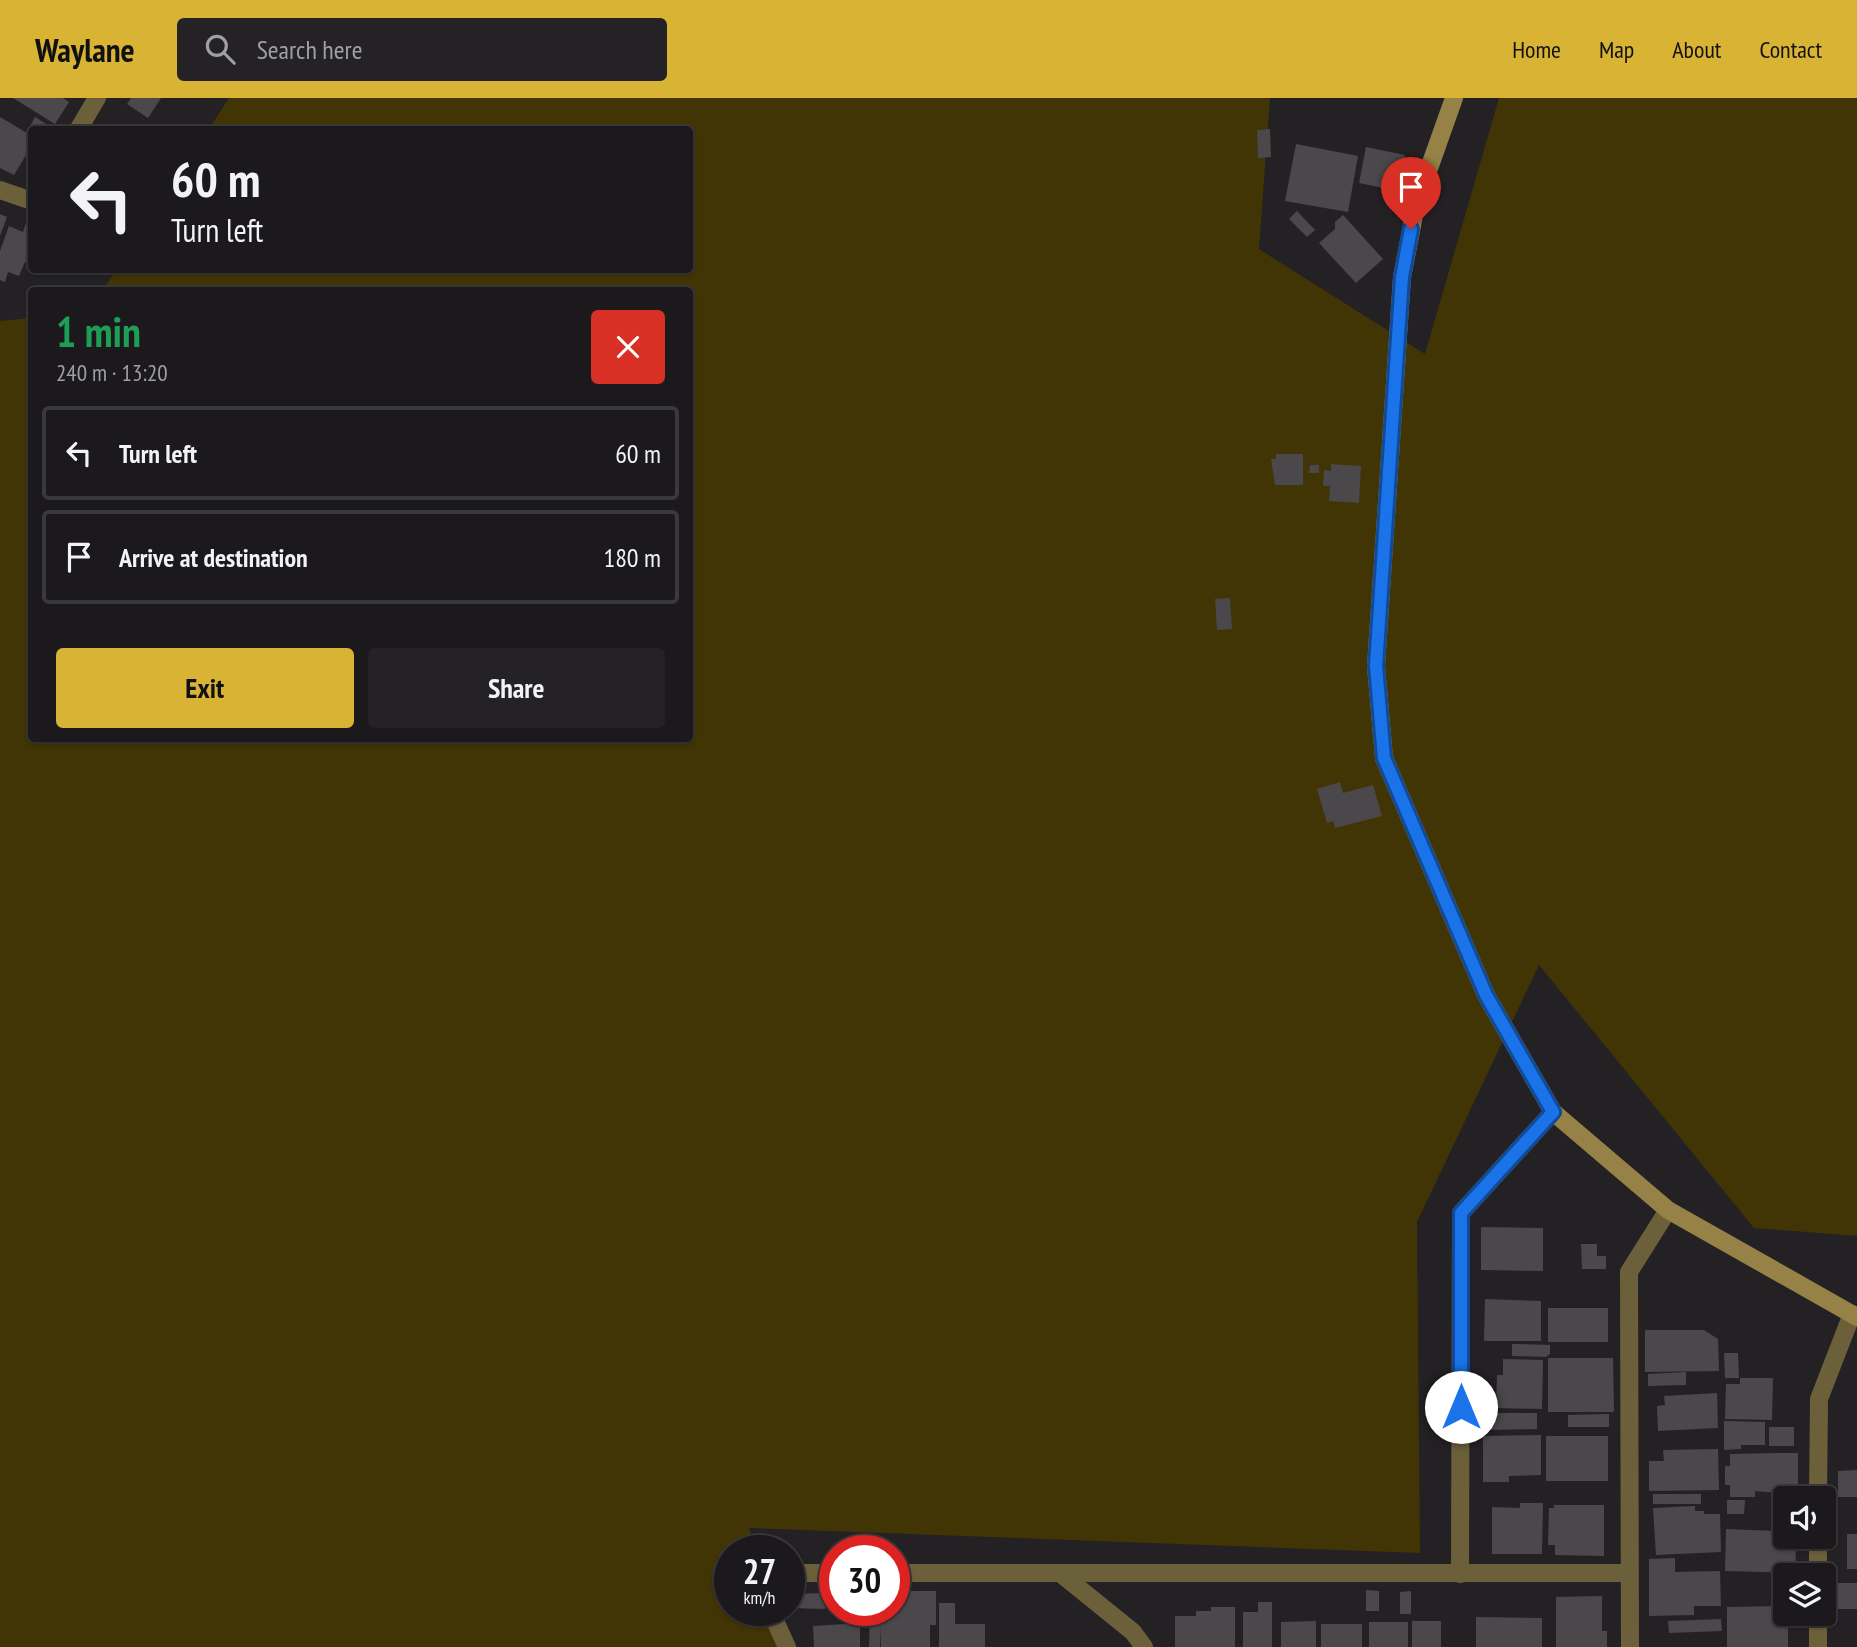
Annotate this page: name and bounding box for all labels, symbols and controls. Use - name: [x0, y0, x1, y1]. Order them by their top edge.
- search box: [177, 18, 667, 81]
- text: Waylane: [35, 28, 135, 71]
- icon: search: [201, 30, 239, 68]
- text: Search here: [257, 33, 362, 66]
- text: Home: [1512, 34, 1561, 65]
- text: Map: [1599, 34, 1634, 65]
- text: About: [1672, 34, 1721, 65]
- text: Contact: [1759, 34, 1822, 65]
- text: 60 m: [171, 147, 260, 211]
- icon: left: [56, 154, 147, 245]
- pin: [1381, 157, 1441, 229]
- icon: arrive: [1392, 168, 1430, 206]
- text: Turn left: [171, 209, 263, 251]
- text: 1 min: [56, 304, 141, 359]
- button: close: [591, 310, 665, 384]
- text: 240 m · 13:20: [56, 358, 168, 387]
- icon: left: [60, 434, 98, 472]
- text: Turn left: [119, 437, 197, 470]
- text: 60 m: [615, 437, 661, 470]
- icon: arrive: [60, 538, 98, 576]
- text: Arrive at destination: [119, 541, 308, 574]
- text: 180 m: [603, 541, 661, 574]
- button: Exit: [56, 648, 354, 728]
- button: Share: [368, 648, 665, 728]
- position arrow: [1424, 1370, 1498, 1444]
- map controls: [1773, 1486, 1836, 1626]
- button: sound: [1773, 1486, 1836, 1549]
- speed limit sign: 30: [819, 1535, 910, 1626]
- text: 27: [743, 1548, 776, 1594]
- button: layers: [1773, 1563, 1836, 1626]
- text: km/h: [744, 1586, 775, 1609]

